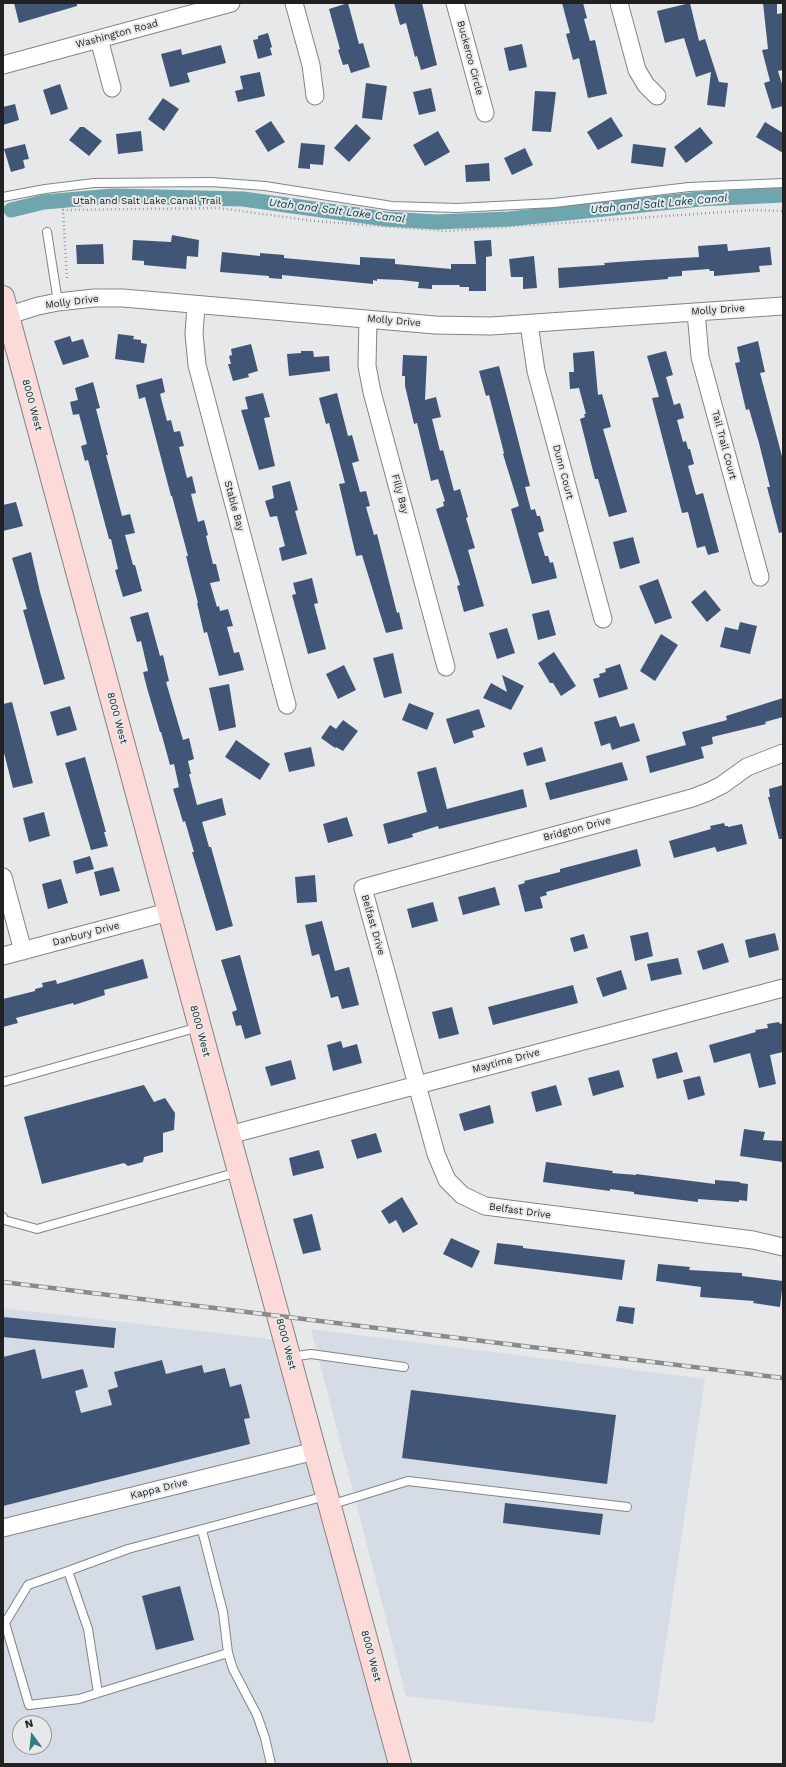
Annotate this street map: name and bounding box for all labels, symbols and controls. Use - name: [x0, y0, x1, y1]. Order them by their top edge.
- street label: Washington Road: [75, 17, 159, 51]
- street label: Buckeroo Circle: [454, 19, 486, 97]
- water label: Utah and Salt Lake Canal: [590, 191, 728, 217]
- street label: Utah and Salt Lake Canal Trail: [73, 195, 221, 207]
- water label: Utah and Salt Lake Canal: [268, 196, 406, 226]
- street label: Molly Drive: [45, 293, 99, 311]
- street label: Molly Drive: [691, 302, 745, 318]
- street label: Molly Drive: [367, 313, 421, 329]
- street label: 8000 West: [19, 378, 45, 432]
- street label: Tail Trail Court: [709, 409, 739, 481]
- street label: Dunn Court: [550, 443, 576, 501]
- street label: Filly Bay: [389, 473, 411, 515]
- street label: Stable Bay: [221, 479, 247, 533]
- street label: 8000 West: [104, 691, 130, 745]
- street label: Bridgton Drive: [542, 814, 612, 844]
- street label: Belfast Drive: [359, 893, 387, 957]
- street label: Danbury Drive: [51, 919, 121, 949]
- street label: 8000 West: [187, 1004, 213, 1058]
- street label: Maytime Drive: [471, 1046, 541, 1076]
- street label: Belfast Drive: [488, 1201, 552, 1221]
- street label: 8000 West: [273, 1317, 299, 1371]
- street label: Kappa Drive: [129, 1476, 189, 1502]
- street label: 8000 West: [358, 1629, 384, 1683]
- north arrow: [12, 1715, 52, 1755]
- text: N: [23, 1717, 35, 1731]

